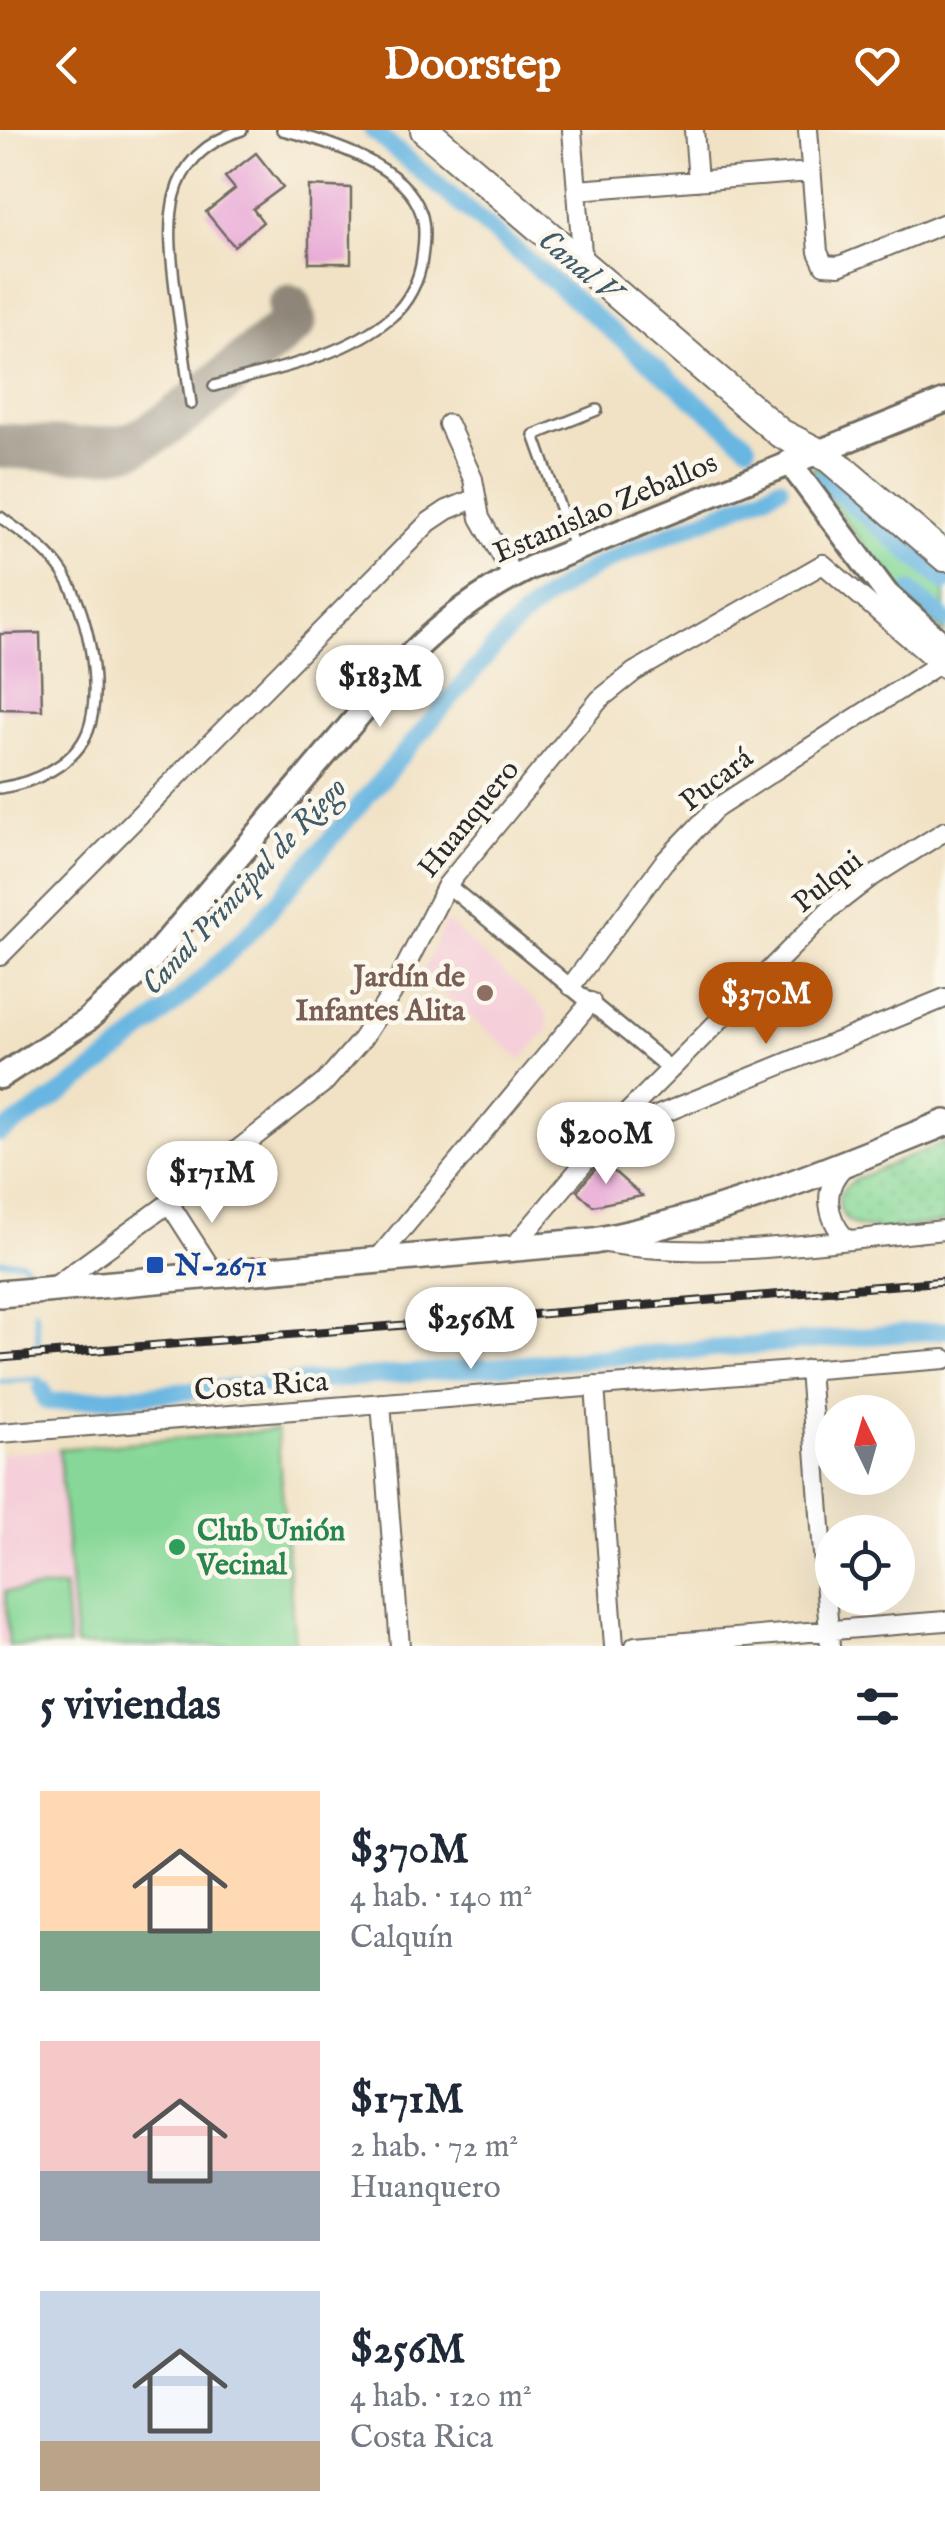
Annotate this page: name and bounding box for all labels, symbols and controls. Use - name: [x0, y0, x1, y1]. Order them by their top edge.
- text: Doorstep: [384, 37, 561, 94]
- icon: back: [40, 38, 95, 93]
- icon: heart: [850, 38, 905, 93]
- water label: Canal V: [529, 221, 633, 317]
- street label: Estanislao Zeballos: [488, 444, 724, 573]
- pin: $183M: [310, 645, 450, 730]
- text: $183M: [338, 657, 422, 698]
- street label: Pucará: [673, 740, 762, 821]
- street label: Huanquero: [410, 752, 529, 886]
- water label: Canal Principal de Riego: [133, 769, 357, 1005]
- street label: Pulqui: [785, 843, 871, 922]
- place label: Jardín de Infantes Alita: [296, 959, 466, 1031]
- pin: $370M: [696, 962, 836, 1047]
- text: $370M: [721, 974, 811, 1015]
- marker: Jardín de Infantes Alita: [474, 982, 496, 1004]
- pin: $200M: [536, 1102, 676, 1187]
- text: $200M: [559, 1114, 653, 1155]
- pin: $171M: [142, 1141, 282, 1226]
- text: $171M: [169, 1153, 255, 1194]
- place label: N-2671: [174, 1248, 267, 1286]
- marker: N-2671: [144, 1254, 166, 1276]
- pin: $256M: [401, 1287, 541, 1372]
- text: $256M: [427, 1299, 515, 1340]
- street label: Costa Rica: [193, 1363, 330, 1411]
- north arrow: [815, 1395, 915, 1495]
- map controls: [815, 1395, 915, 1615]
- place label: Club Unión Vecinal: [196, 1513, 345, 1585]
- button: locate: [815, 1515, 915, 1615]
- marker: Club Unión Vecinal: [166, 1536, 188, 1558]
- icon: filters: [850, 1679, 905, 1734]
- text: 5 viviendas: [40, 1680, 221, 1733]
- text: $370M: [350, 1824, 469, 1877]
- icon: home: [120, 1831, 240, 1951]
- text: 4 hab. · 140 m²: [350, 1877, 532, 1918]
- text: Calquín: [350, 1918, 453, 1959]
- text: $171M: [350, 2074, 464, 2127]
- icon: home: [120, 2081, 240, 2201]
- text: 2 hab. · 72 m²: [350, 2127, 518, 2168]
- text: Huanquero: [350, 2168, 501, 2209]
- text: $256M: [350, 2324, 465, 2377]
- icon: home: [120, 2331, 240, 2451]
- text: 4 hab. · 120 m²: [350, 2377, 532, 2418]
- text: Costa Rica: [350, 2418, 493, 2459]

